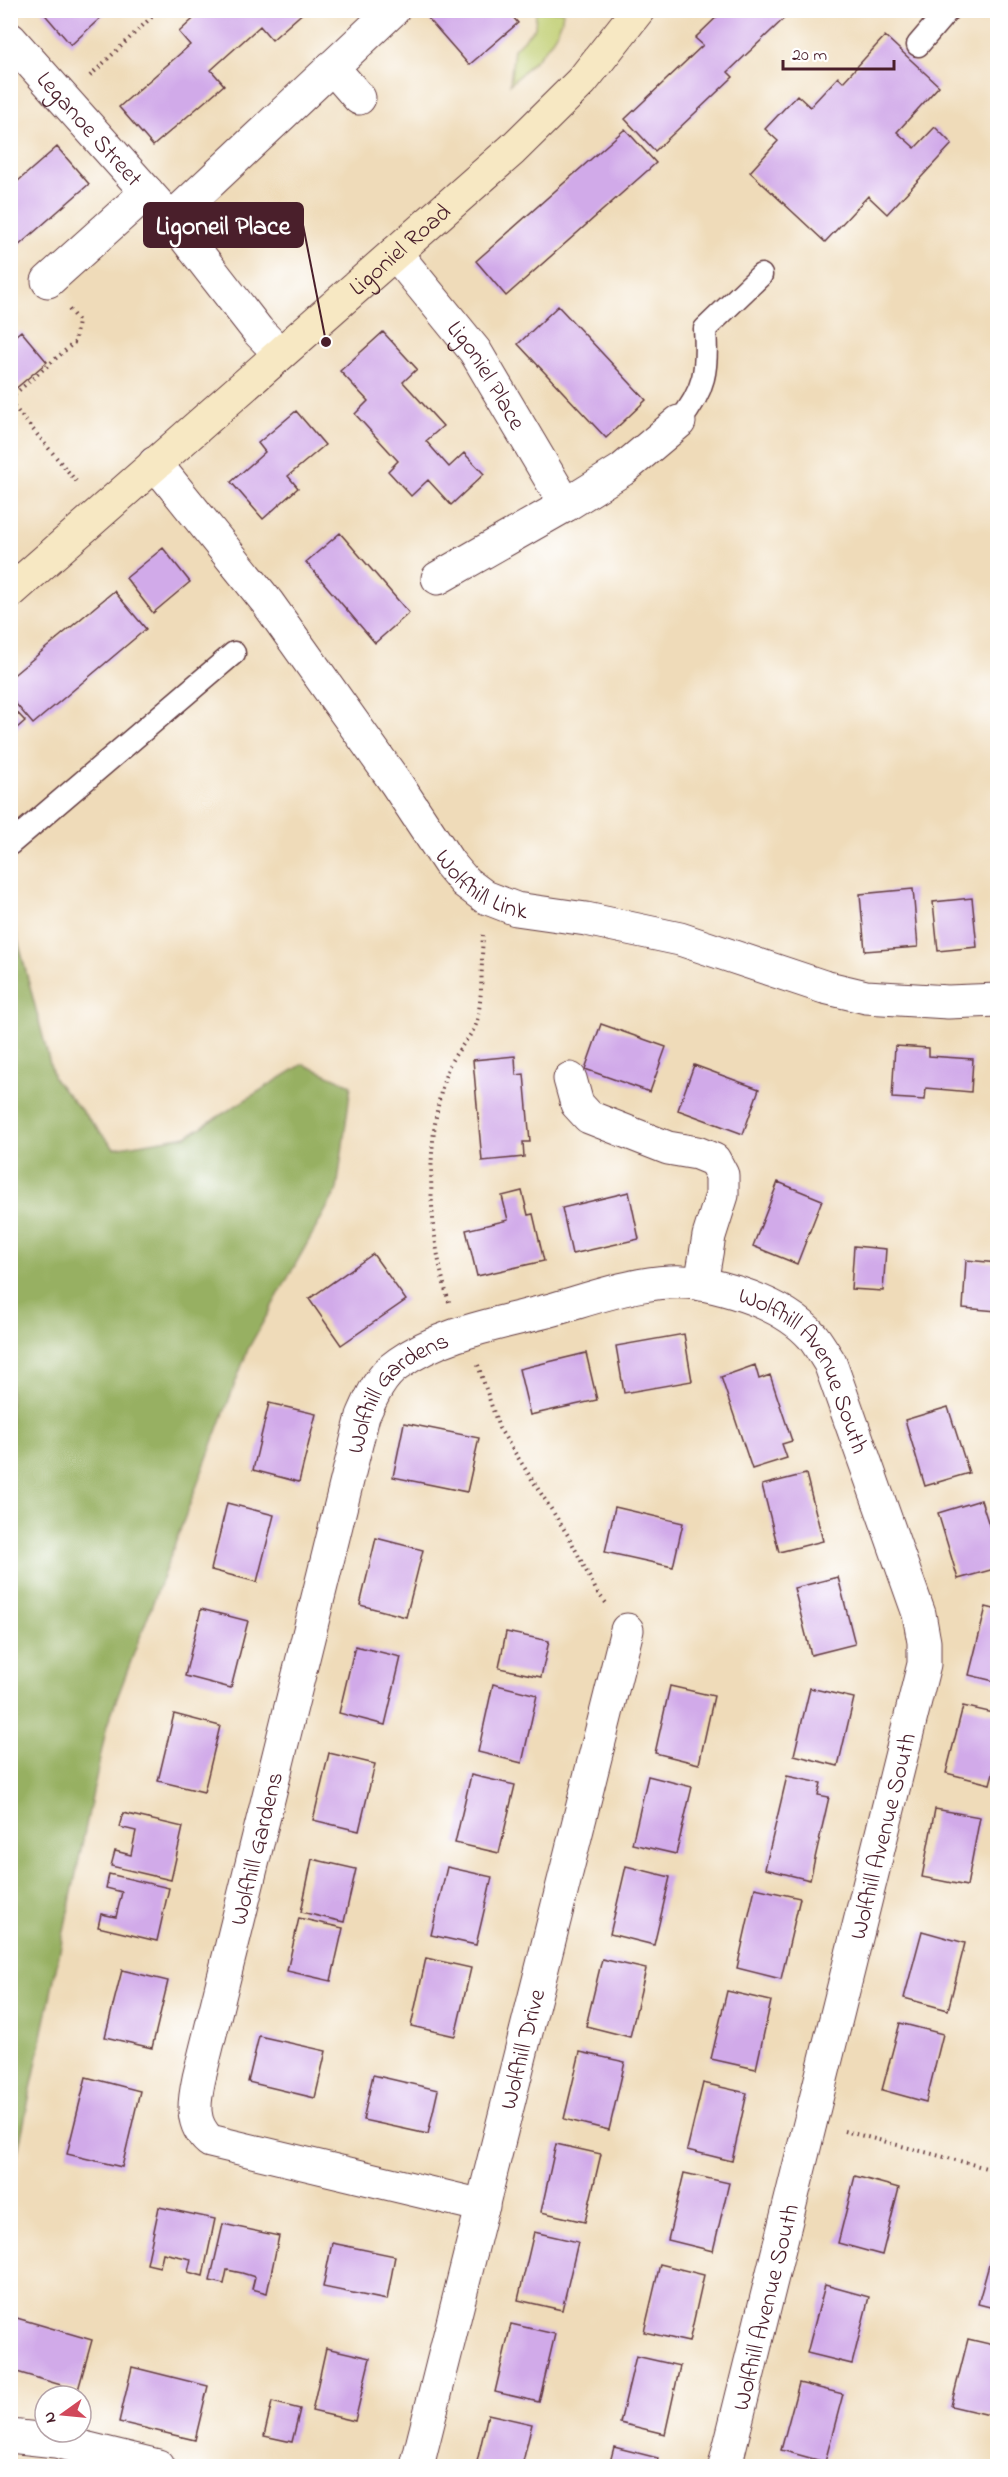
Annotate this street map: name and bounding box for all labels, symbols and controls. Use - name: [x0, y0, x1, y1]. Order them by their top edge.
- scale bar: [783, 33, 894, 71]
- text: 20 m: [792, 43, 827, 69]
- street label: Leganoe Street: [27, 64, 150, 196]
- street label: Ligoniel Road: [342, 196, 460, 306]
- callout: Ligoneil Place: [144, 203, 303, 247]
- text: Ligoneil Place: [156, 209, 292, 248]
- street label: Ligoniel Place: [437, 314, 533, 438]
- street label: Wolfhill Link: [425, 843, 530, 930]
- street label: Wolfhill Avenue South: [733, 1279, 876, 1459]
- street label: Wolfhill Gardens: [339, 1324, 454, 1458]
- street label: Wolfhill Avenue South: [842, 1730, 927, 1944]
- street label: Wolfhill Gardens: [222, 1769, 294, 1929]
- street label: Wolfhill Drive: [492, 1985, 556, 2114]
- street label: Wolfhill Avenue South: [725, 2201, 810, 2415]
- north arrow: [33, 2384, 93, 2444]
- text: N: [37, 2409, 63, 2426]

